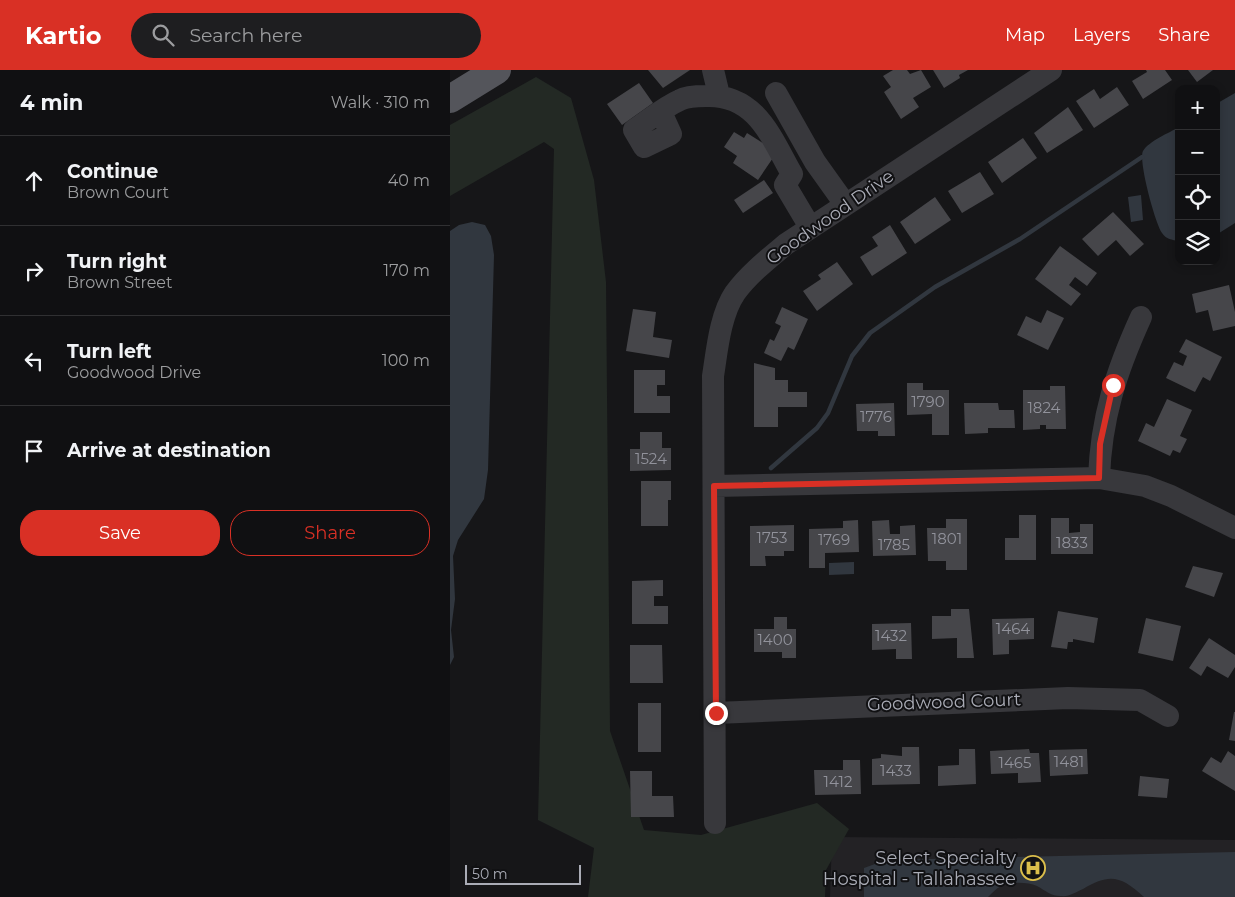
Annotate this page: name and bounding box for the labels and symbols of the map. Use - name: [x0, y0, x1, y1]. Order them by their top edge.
- street label: Goodwood Drive: [762, 165, 898, 269]
- route start: [1102, 374, 1125, 397]
- house number: 1790: [911, 392, 945, 411]
- house number: 1824: [1027, 398, 1061, 417]
- house number: 1776: [860, 407, 892, 426]
- house number: 1524: [635, 449, 667, 468]
- house number: 1753: [757, 528, 787, 547]
- house number: 1801: [932, 529, 962, 548]
- house number: 1769: [818, 530, 850, 549]
- house number: 1833: [1056, 533, 1088, 552]
- house number: 1785: [878, 535, 910, 554]
- house number: 1464: [996, 619, 1030, 638]
- house number: 1432: [875, 626, 907, 645]
- house number: 1400: [757, 630, 793, 649]
- street label: Goodwood Court: [867, 688, 1021, 716]
- route end: [705, 702, 728, 725]
- house number: 1481: [1054, 752, 1084, 771]
- house number: 1465: [999, 753, 1031, 772]
- house number: 1433: [880, 761, 912, 780]
- house number: 1412: [824, 772, 852, 791]
- place label: Select Specialty Hospital - Tallahassee: [823, 847, 1016, 890]
- hospital icon: Select Specialty Hospital - Tallahassee: [1020, 855, 1046, 881]
- scale bar: [465, 862, 581, 885]

